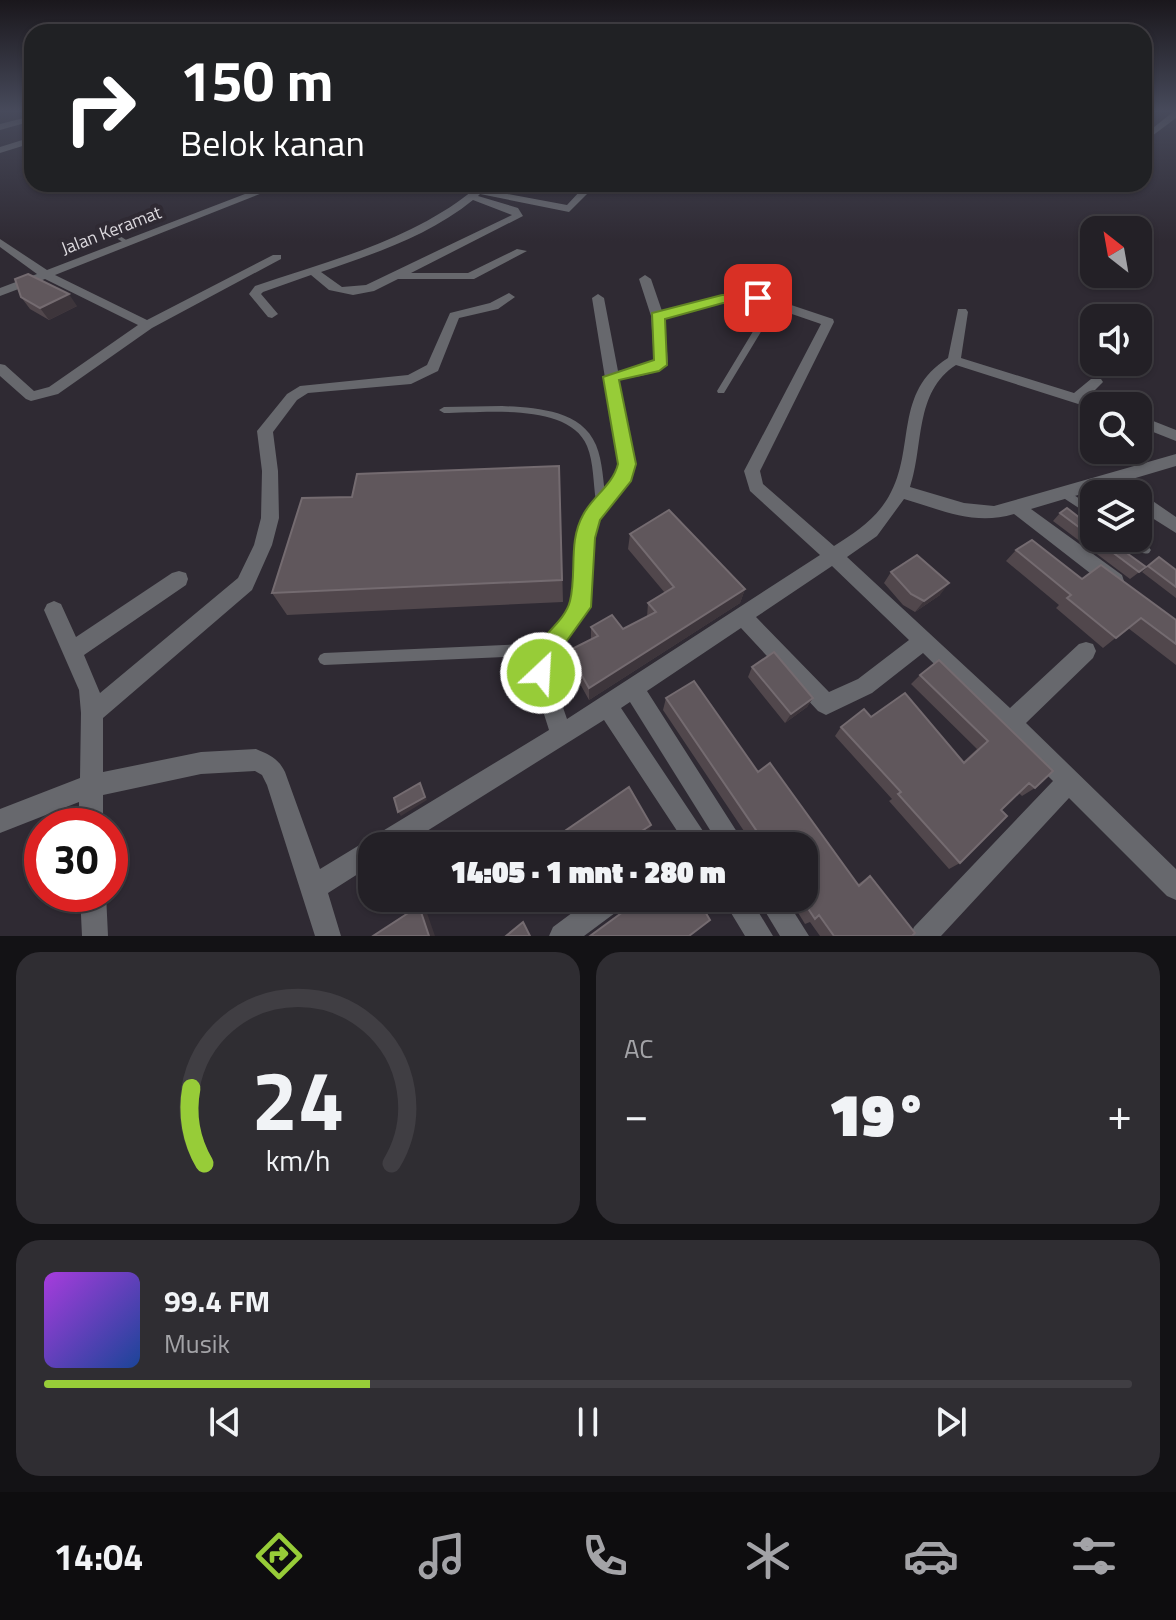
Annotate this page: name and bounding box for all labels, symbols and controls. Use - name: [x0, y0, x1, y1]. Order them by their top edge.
- text: 150 m: [180, 38, 333, 123]
- icon: right: [48, 56, 152, 160]
- text: Belok kanan: [180, 115, 365, 170]
- street label: Jalan Keramat: [57, 198, 166, 262]
- north arrow: [1080, 216, 1152, 288]
- map controls: [1080, 216, 1152, 552]
- pin: [724, 264, 792, 332]
- icon: arrive: [736, 276, 780, 320]
- button: sound: [1080, 304, 1152, 376]
- button: search: [1080, 392, 1152, 464]
- button: layers: [1080, 480, 1152, 552]
- position arrow: [499, 631, 583, 715]
- speed limit sign: 30: [24, 808, 128, 912]
- text: 14:05 · 1 mnt · 280 m: [450, 849, 726, 895]
- text: AC: [624, 1029, 653, 1068]
- text: 24: [251, 1036, 345, 1162]
- text: 19°: [829, 1068, 928, 1159]
- text: −: [624, 1080, 649, 1147]
- text: +: [1107, 1080, 1132, 1147]
- text: km/h: [266, 1139, 330, 1182]
- text: 99.4 FM: [164, 1278, 270, 1324]
- text: Musik: [164, 1324, 230, 1363]
- icon: previous: [203, 1400, 247, 1444]
- icon: pause: [566, 1400, 610, 1444]
- icon: next: [929, 1400, 973, 1444]
- icon: directions: [251, 1528, 307, 1584]
- icon: music: [414, 1528, 470, 1584]
- icon: phone: [577, 1528, 633, 1584]
- icon: climate: [740, 1528, 796, 1584]
- icon: car: [903, 1528, 959, 1584]
- icon: filters: [1066, 1528, 1122, 1584]
- text: 14:04: [54, 1529, 143, 1584]

